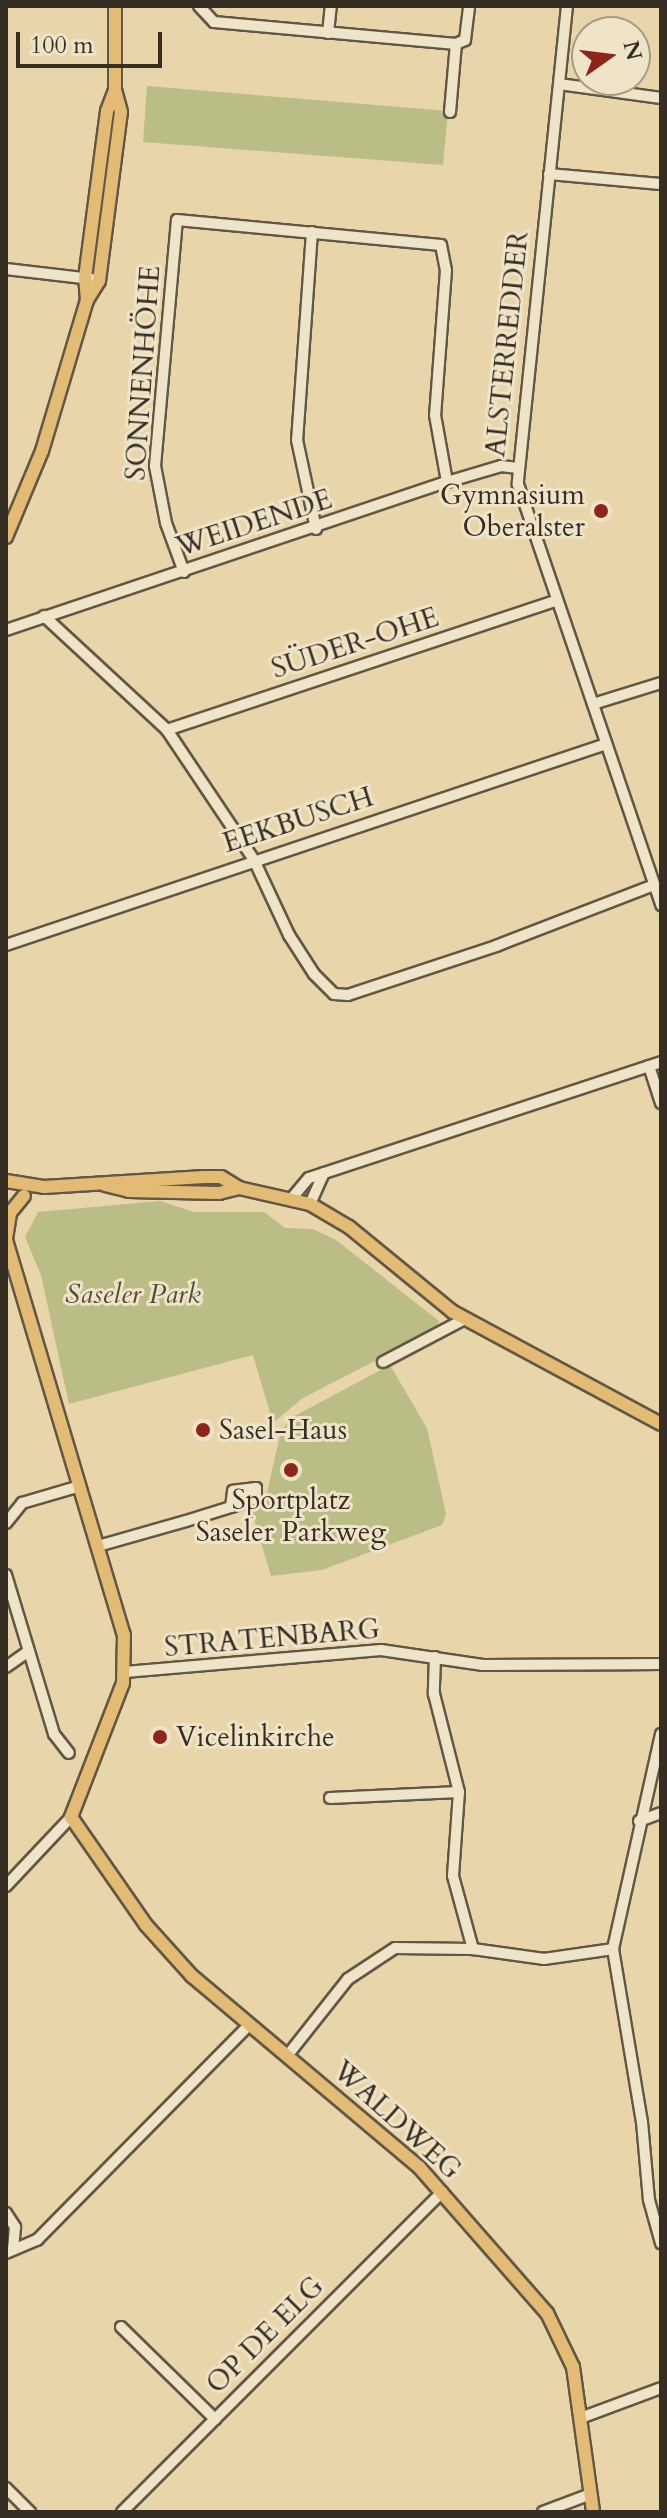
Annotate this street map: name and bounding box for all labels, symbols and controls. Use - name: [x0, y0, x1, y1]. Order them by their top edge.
- scale bar: [20, 16, 166, 66]
- north arrow: [571, 16, 651, 96]
- text: 100 m: [30, 29, 94, 62]
- text: N: [615, 38, 649, 64]
- street label: ALSTERREDDER: [478, 229, 536, 459]
- street label: SONNENHÖHE: [119, 264, 167, 482]
- place label: Gymnasium Oberalster: [440, 478, 585, 544]
- street label: WEIDENDE: [172, 482, 336, 564]
- marker: Gymnasium Oberalster: [592, 502, 610, 520]
- street label: SÜDER-OHE: [267, 600, 443, 686]
- street label: EEKBUSCH: [219, 780, 377, 860]
- park label: Saseler Park: [65, 1277, 201, 1311]
- place label: Sasel-Haus: [219, 1413, 347, 1447]
- marker: Sasel-Haus: [194, 1421, 212, 1439]
- marker: Sportplatz Saseler Parkweg: [282, 1461, 300, 1479]
- place label: Sportplatz Saseler Parkweg: [196, 1483, 386, 1549]
- street label: STRATENBARG: [163, 1612, 381, 1664]
- place label: Vicelinkirche: [176, 1720, 335, 1754]
- marker: Vicelinkirche: [151, 1728, 169, 1746]
- street label: WALDWEG: [326, 2054, 468, 2186]
- street label: OP DE ELG: [199, 2269, 331, 2401]

